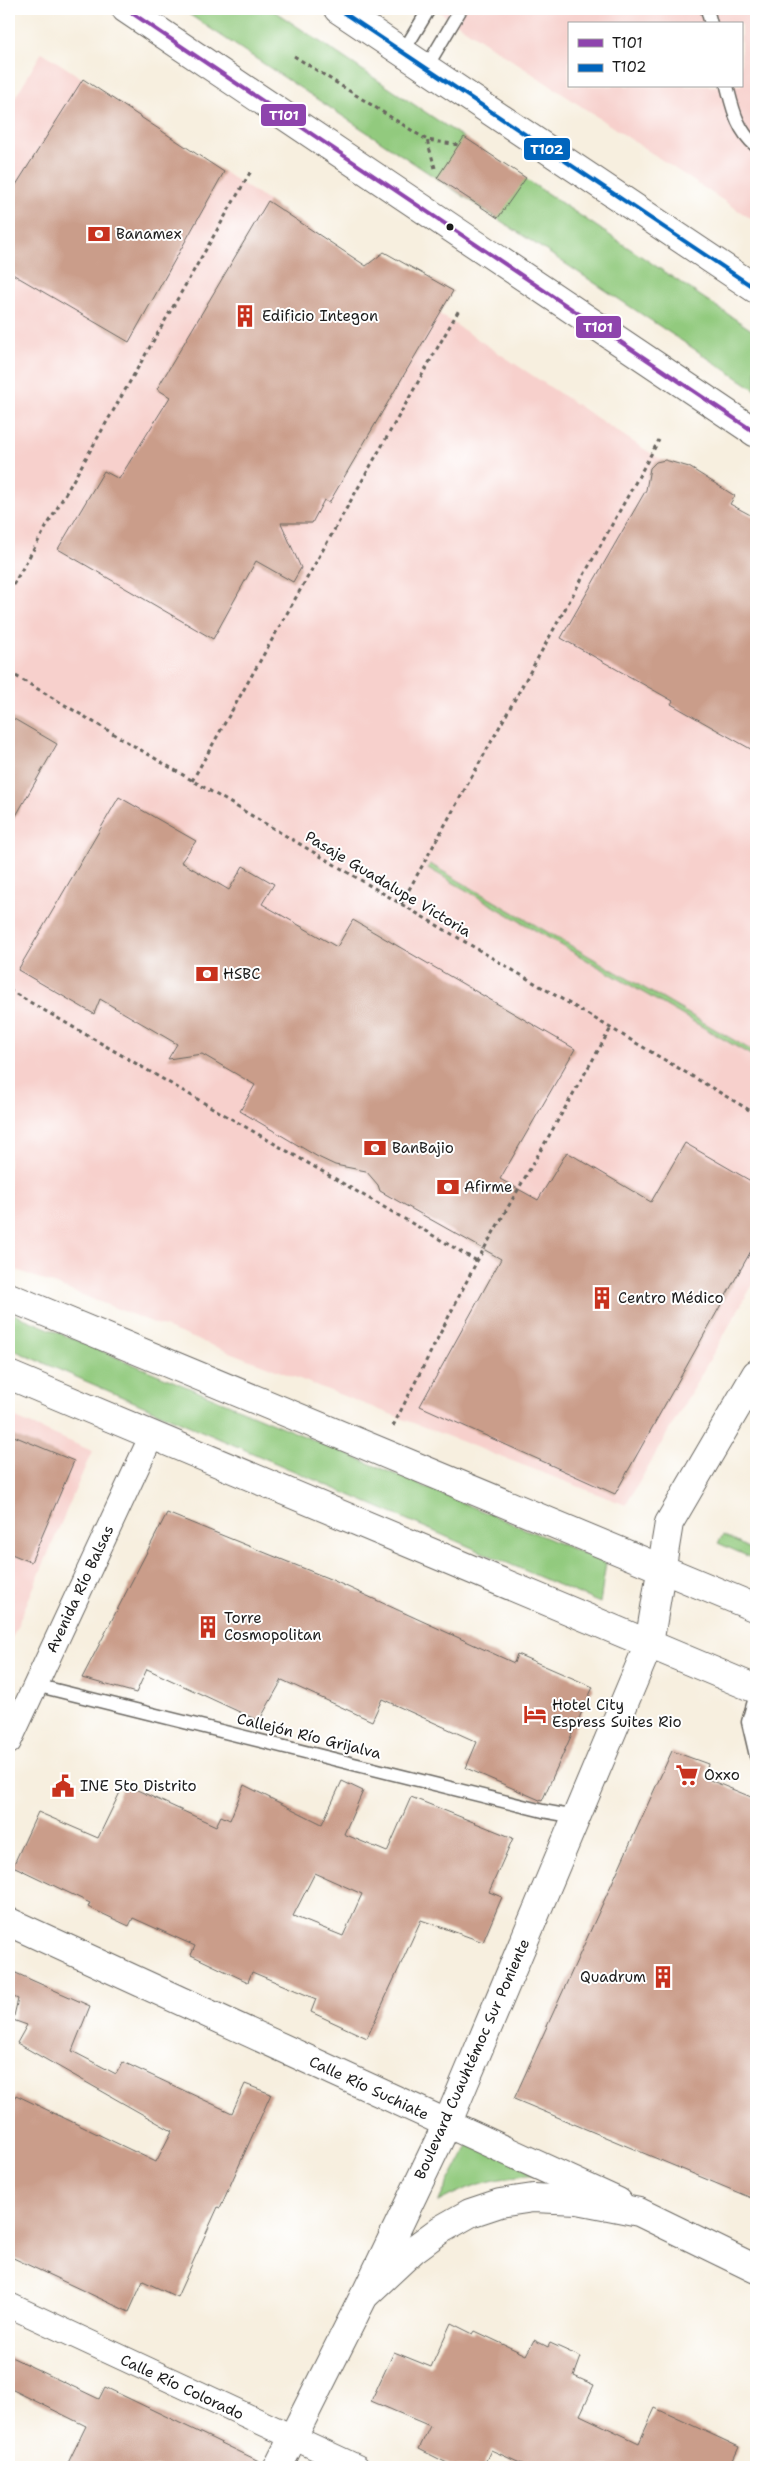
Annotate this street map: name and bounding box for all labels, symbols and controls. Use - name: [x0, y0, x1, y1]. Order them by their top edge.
- legend: [568, 22, 742, 88]
- text: T101: [612, 33, 643, 53]
- text: T102: [612, 57, 647, 77]
- line badge: T101: [260, 103, 307, 127]
- text: T101: [269, 106, 299, 124]
- line badge: T102: [523, 137, 571, 161]
- text: T102: [530, 140, 564, 158]
- bank icon: Banamex: [86, 221, 112, 247]
- unlabelled marker: [445, 222, 455, 232]
- place label: Banamex: [116, 224, 182, 244]
- building icon: Edificio Integon: [232, 303, 258, 329]
- place label: Edificio Integon: [262, 306, 378, 326]
- line badge: T101: [575, 315, 622, 339]
- text: T101: [583, 318, 613, 336]
- street label: Pasaje Guadalupe Victoria: [301, 826, 475, 942]
- bank icon: HSBC: [194, 961, 220, 987]
- place label: HSBC: [223, 964, 260, 984]
- bank icon: BanBajio: [362, 1135, 388, 1161]
- place label: BanBajio: [392, 1138, 454, 1158]
- bank icon: Afirme: [435, 1174, 461, 1200]
- place label: Afirme: [464, 1177, 513, 1197]
- building icon: Centro Médico: [589, 1285, 615, 1311]
- place label: Centro Médico: [618, 1288, 724, 1308]
- street label: Avenida Río Balsas: [42, 1522, 118, 1656]
- place label: Torre Cosmopolitan: [224, 1608, 322, 1645]
- building icon: Torre Cosmopolitan: [195, 1614, 221, 1640]
- place label: Hotel City Espress Suites Rio: [552, 1695, 682, 1732]
- hotel icon: Hotel City Espress Suites Rio: [522, 1701, 548, 1727]
- street label: Callejón Río Grijalva: [235, 1708, 384, 1764]
- supermarket icon: Oxxo: [674, 1762, 700, 1788]
- place label: Oxxo: [704, 1765, 740, 1785]
- public building icon: INE 5to Distrito: [50, 1773, 76, 1799]
- place label: INE 5to Distrito: [80, 1776, 197, 1796]
- street label: Boulevard Cuauhtémoc Sur Poniente: [410, 1936, 534, 2182]
- building icon: Quadrum: [650, 1964, 676, 1990]
- place label: Quadrum: [580, 1967, 646, 1987]
- street label: Calle Río Suchiate: [306, 2051, 432, 2125]
- street label: Calle Río Colorado: [117, 2350, 247, 2424]

